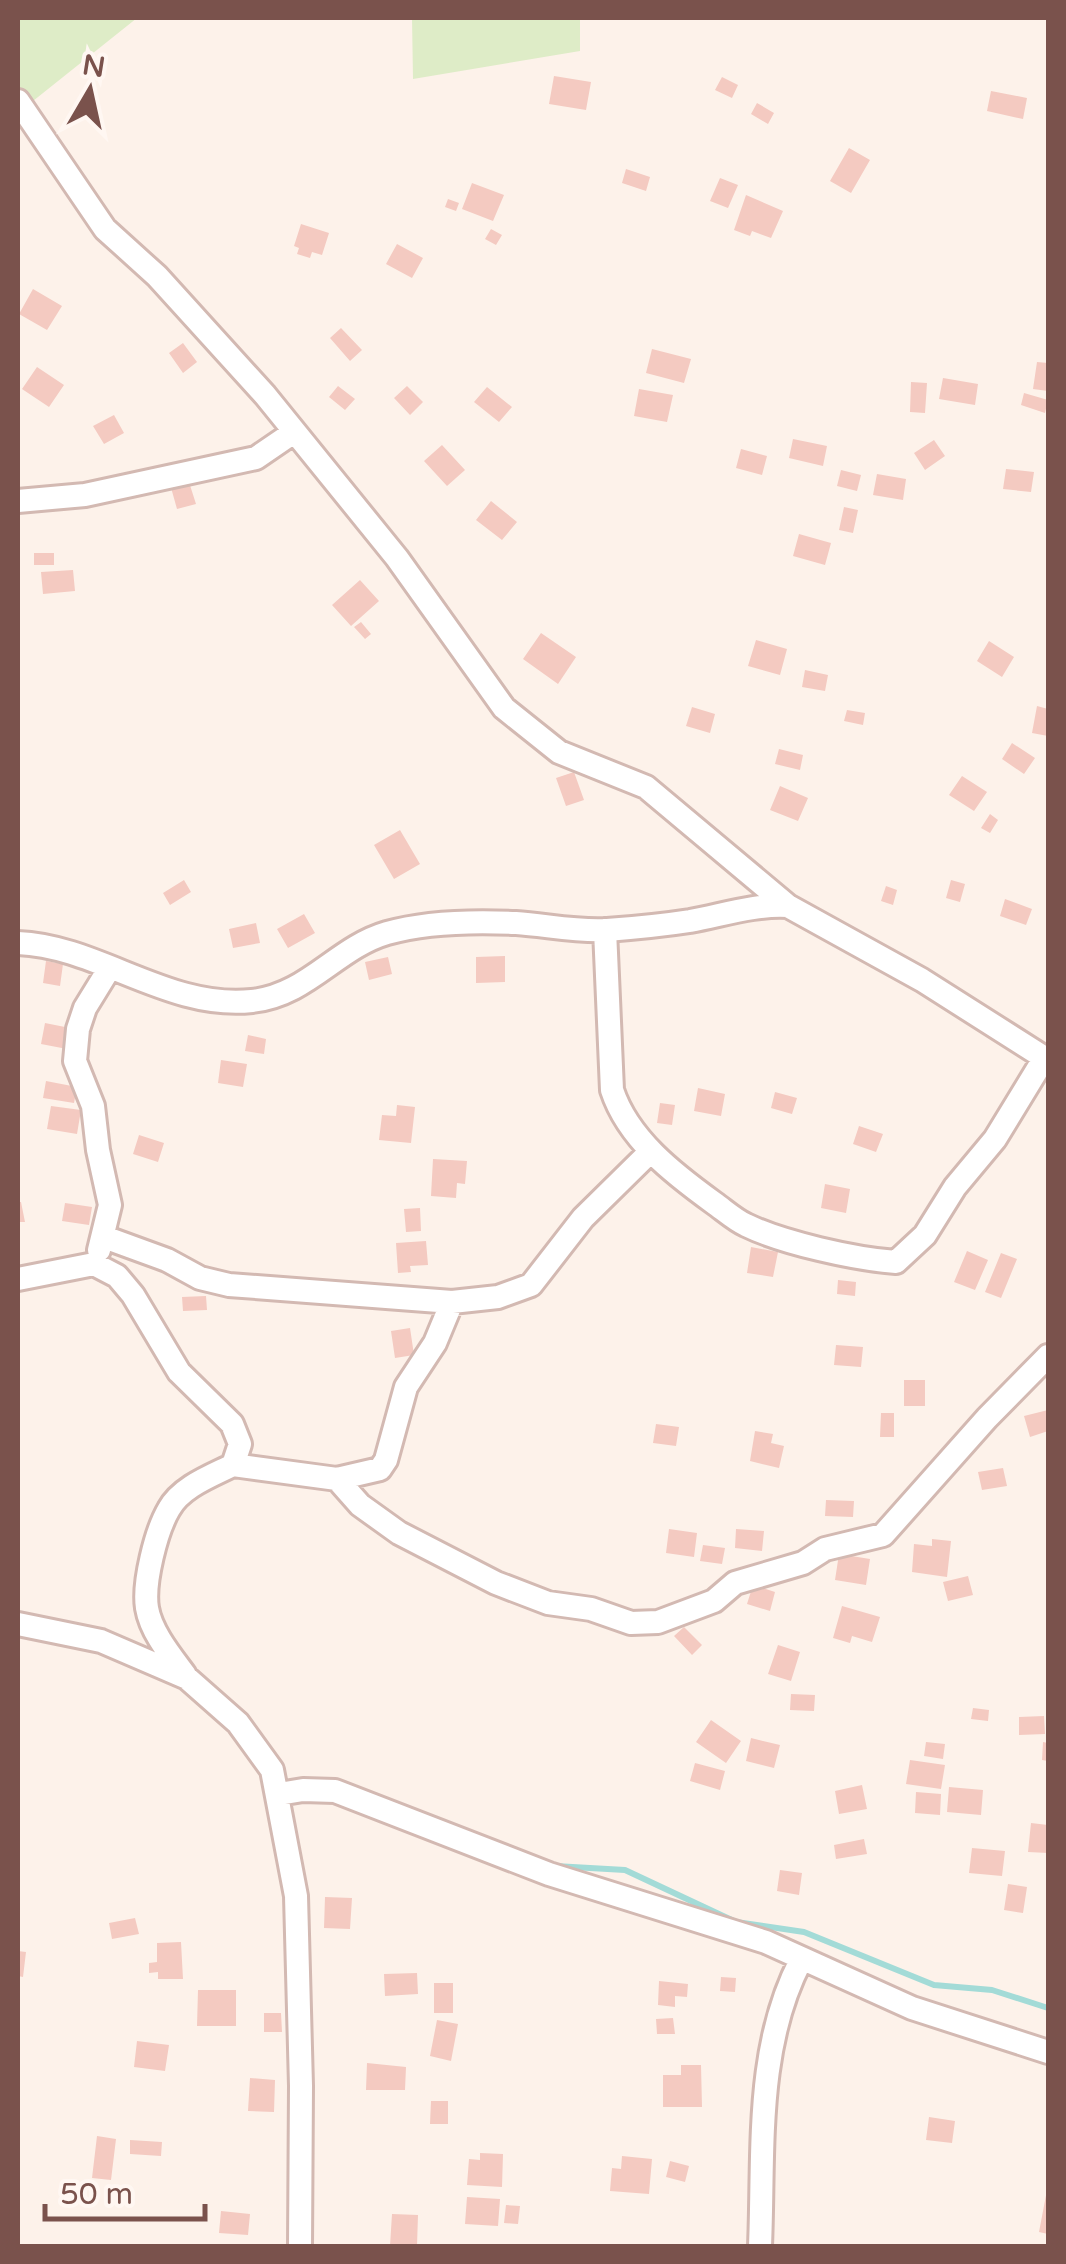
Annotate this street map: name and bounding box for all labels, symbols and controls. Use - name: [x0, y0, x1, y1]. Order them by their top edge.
- north arrow: [40, 40, 140, 140]
- text: N: [80, 48, 108, 85]
- scale bar: [45, 2159, 205, 2221]
- text: 50 m: [60, 2176, 133, 2213]

